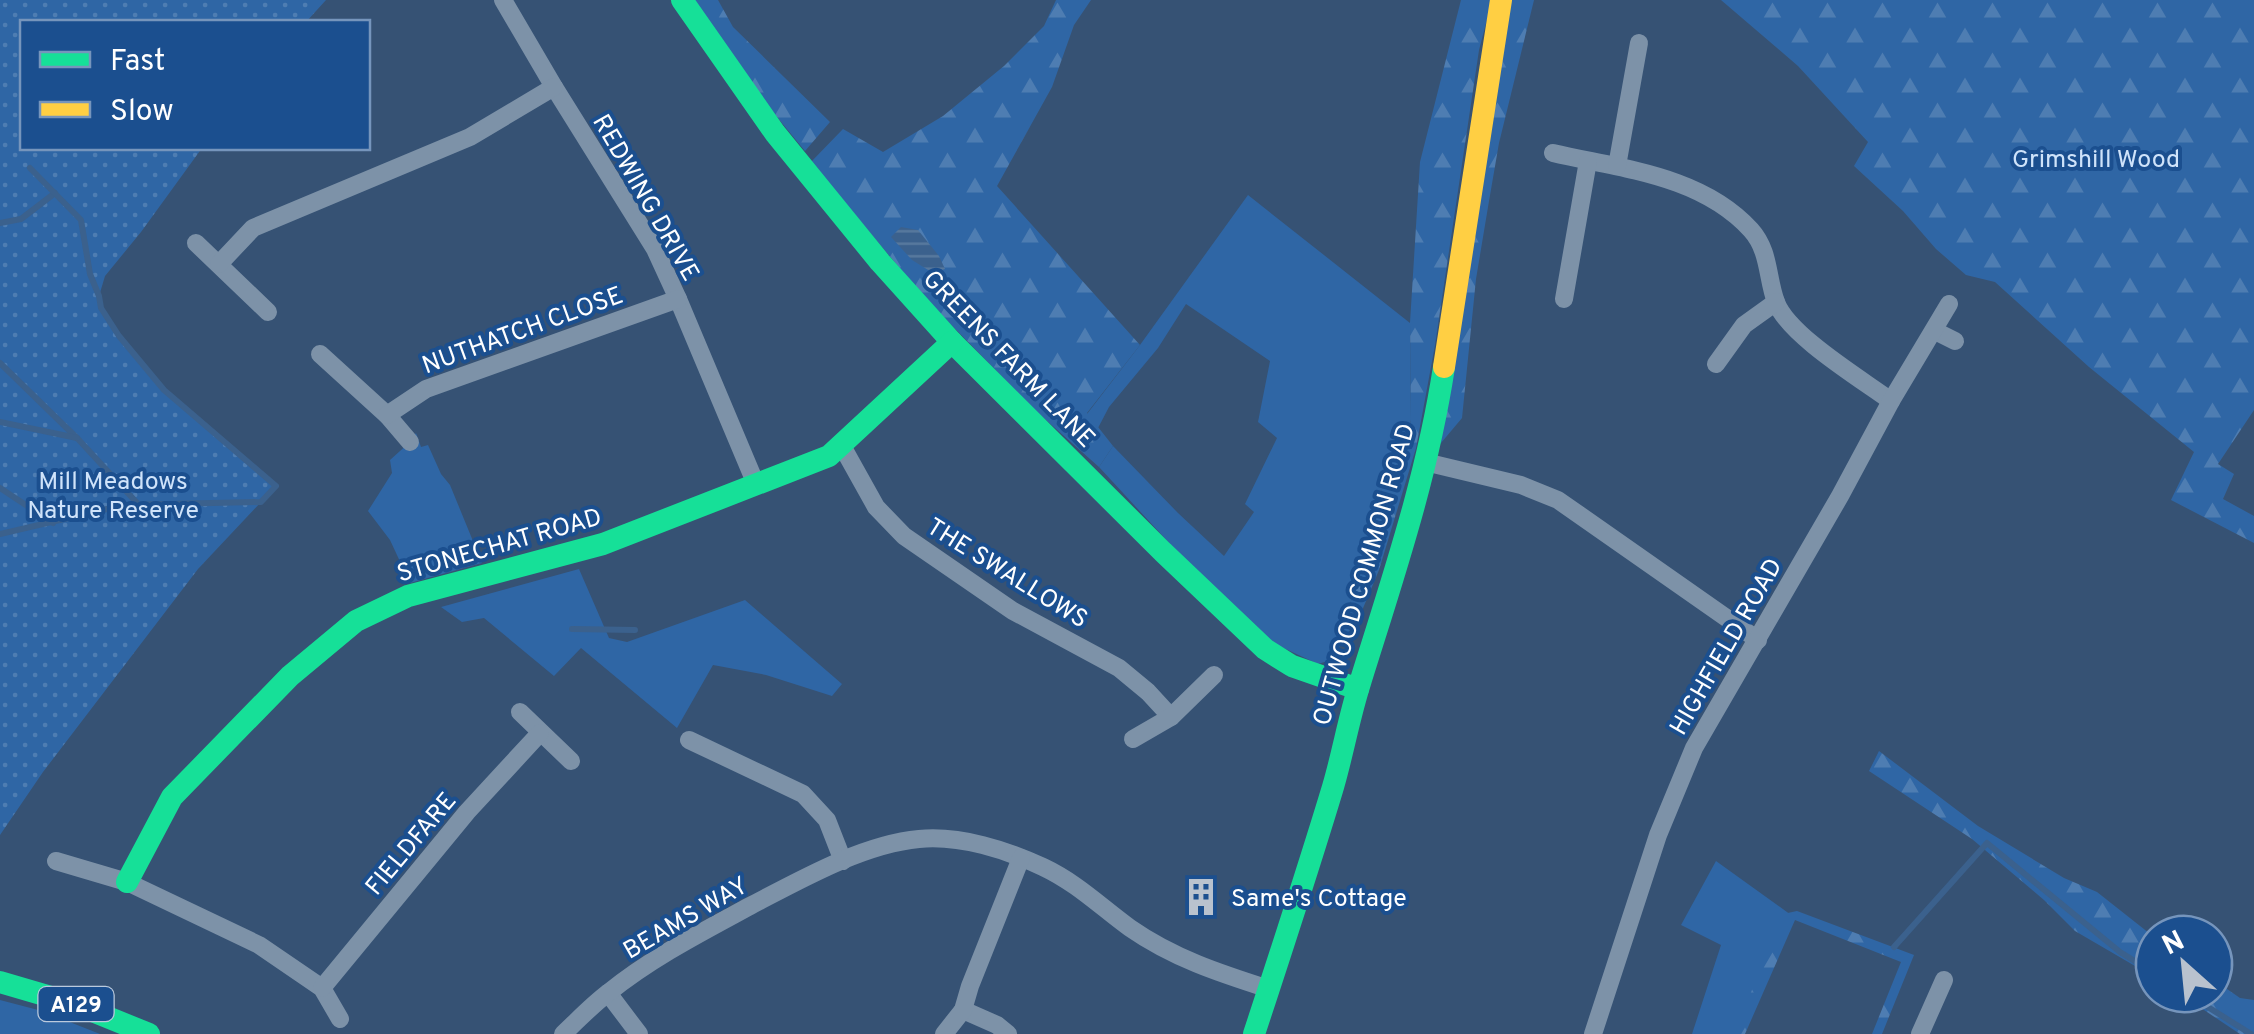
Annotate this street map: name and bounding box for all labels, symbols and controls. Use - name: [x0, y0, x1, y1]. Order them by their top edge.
- legend: [20, 20, 370, 150]
- text: Fast: [110, 44, 165, 81]
- text: Slow: [110, 94, 174, 131]
- street label: REDWING DRIVE: [584, 109, 705, 288]
- park label: Grimshill Wood: [2012, 145, 2180, 177]
- street label: GREENS FARM LANE: [915, 264, 1101, 456]
- street label: NUTHATCH CLOSE: [418, 281, 628, 383]
- street label: OUTWOOD COMMON ROAD: [1307, 420, 1424, 730]
- park label: Mill Meadows Nature Reserve: [27, 467, 199, 528]
- street label: STONECHAT ROAD: [394, 502, 606, 591]
- street label: THE SWALLOWS: [920, 512, 1093, 637]
- street label: HIGHFIELD ROAD: [1664, 553, 1791, 742]
- street label: FIELDFARE: [360, 787, 465, 903]
- street label: BEAMS WAY: [618, 871, 755, 968]
- building icon: Same's Cottage: [1180, 876, 1222, 918]
- place label: Same's Cottage: [1231, 884, 1407, 916]
- north arrow: [2134, 914, 2234, 1014]
- text: N: [2157, 924, 2191, 965]
- road number: A129: [38, 987, 114, 1021]

